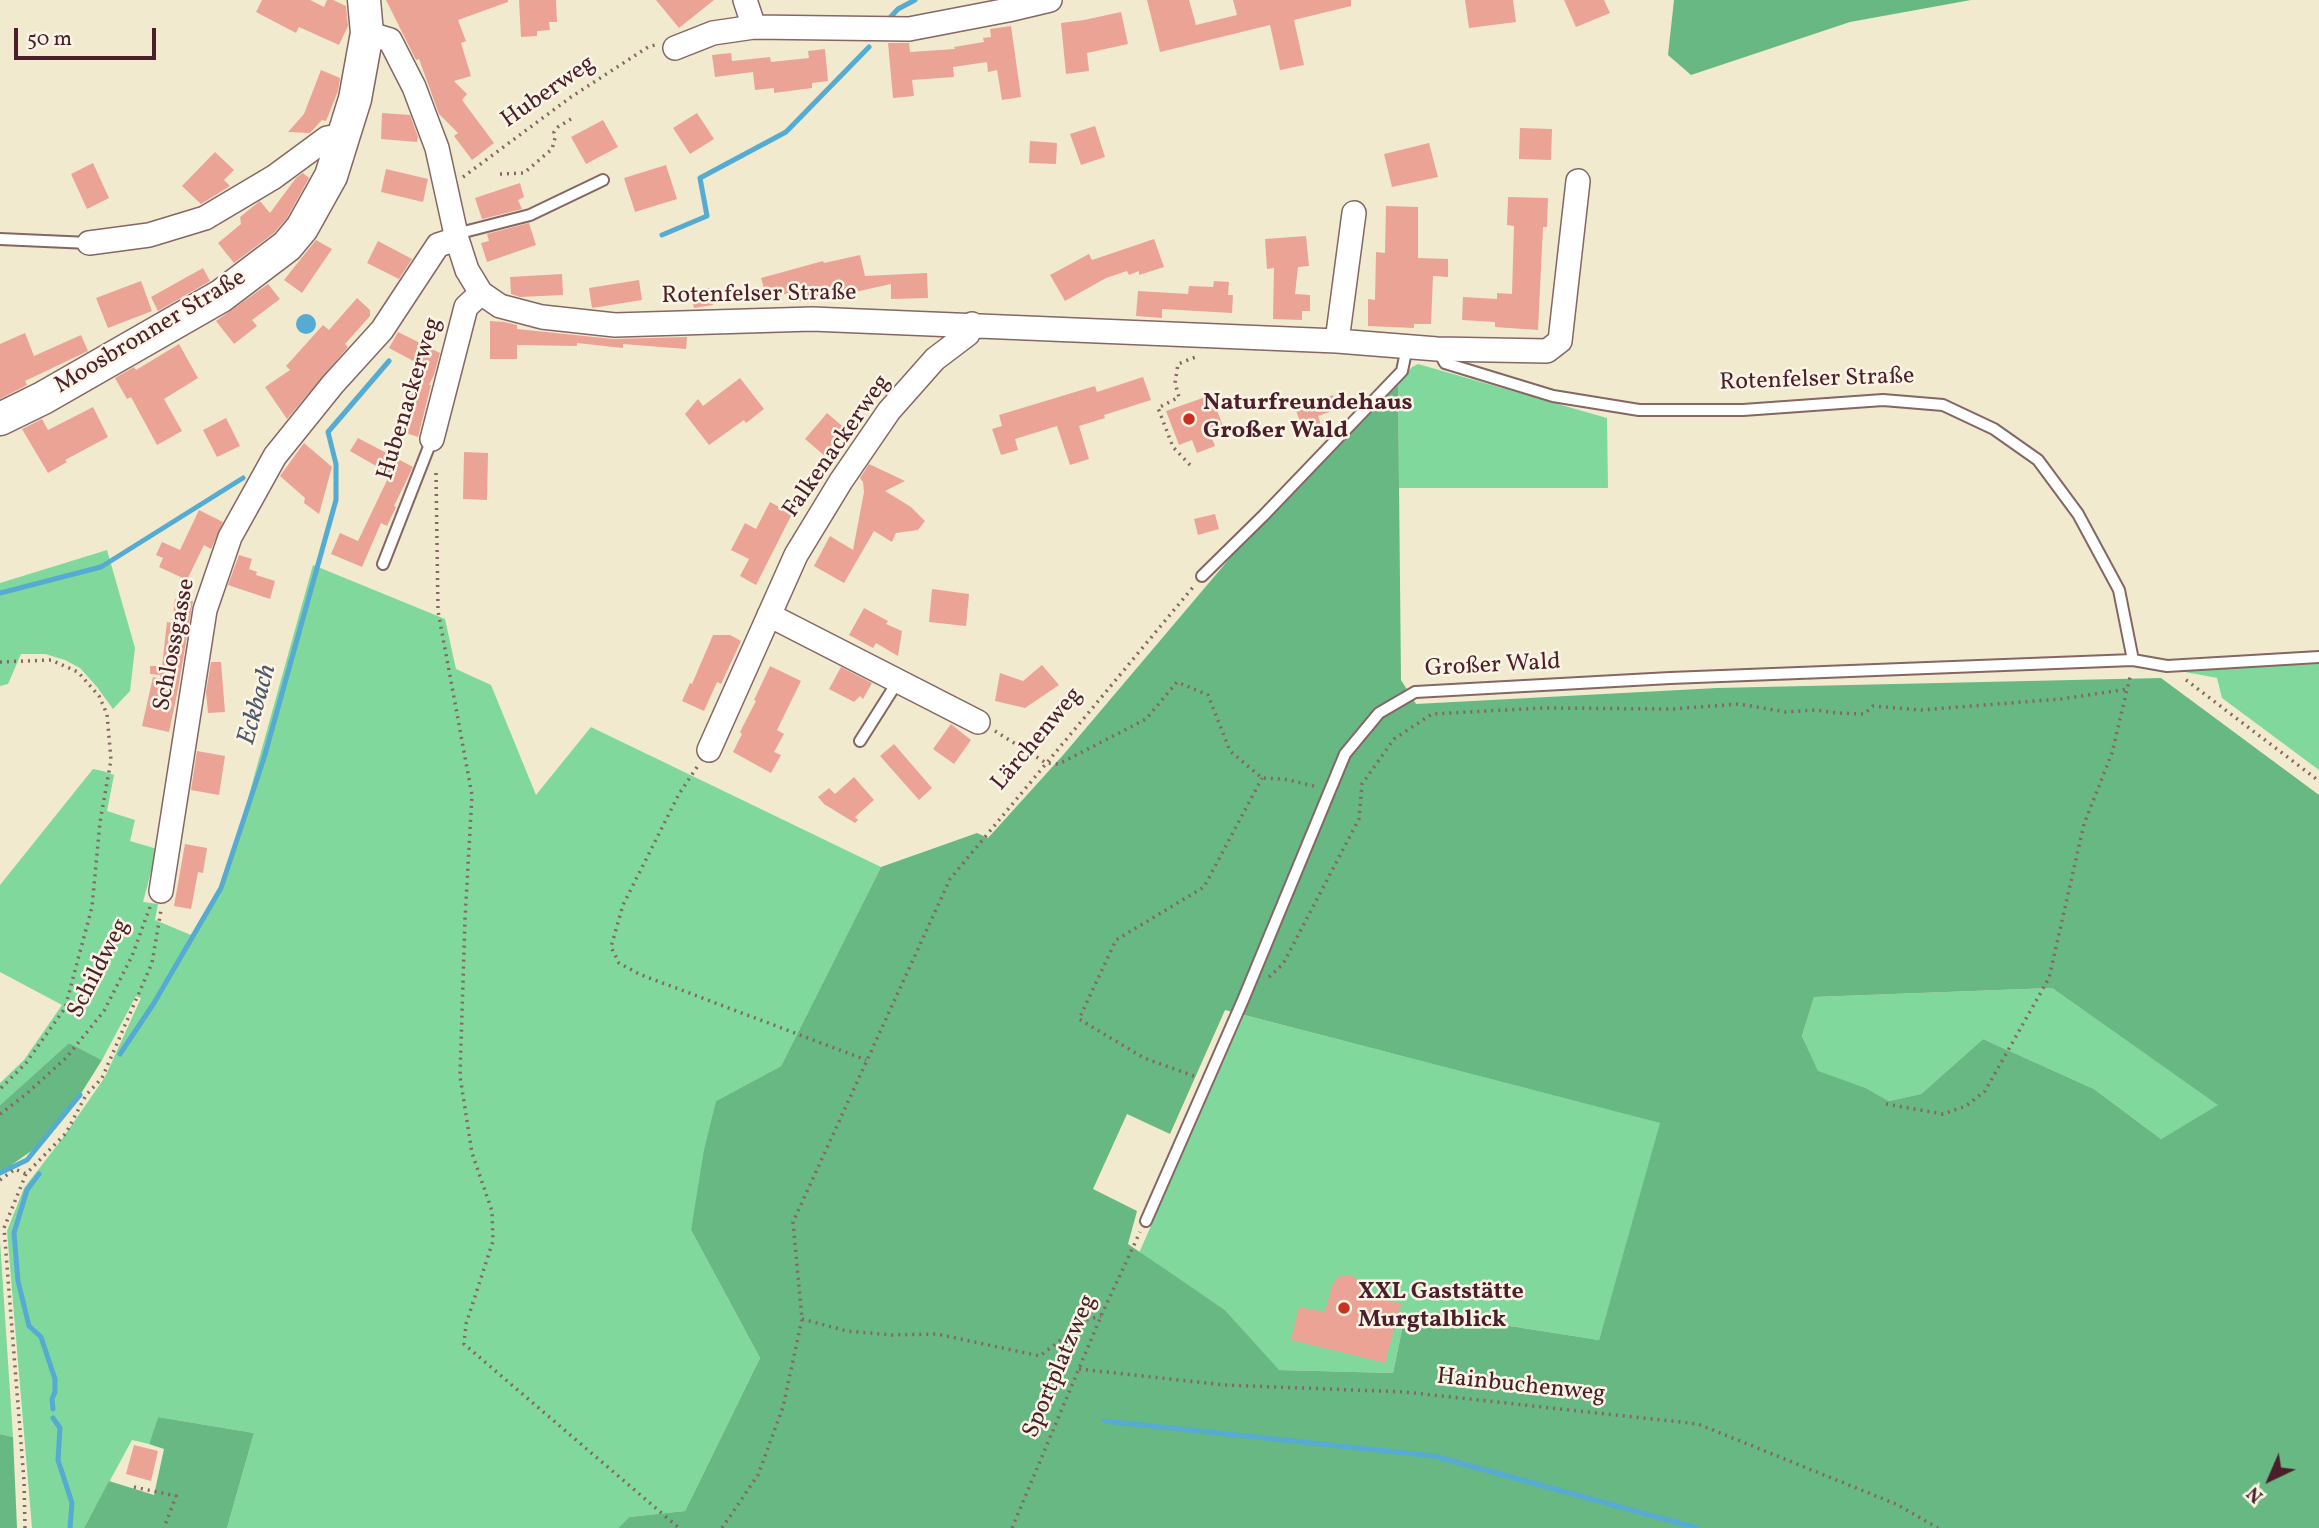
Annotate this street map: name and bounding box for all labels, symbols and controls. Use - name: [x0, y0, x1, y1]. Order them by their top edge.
- scale bar: [18, 14, 159, 58]
- text: 50 m: [27, 25, 72, 54]
- street label: Huberweg: [496, 50, 602, 136]
- street label: Moosbronner Straße: [50, 265, 252, 401]
- street label: Rotenfelser Straße: [661, 280, 857, 312]
- street label: Hubenackerweg: [373, 314, 449, 484]
- street label: Rotenfelser Straße: [1719, 363, 1915, 399]
- street label: Falkenackerweg: [778, 370, 898, 524]
- place label: Naturfreundehaus Großer Wald: [1203, 391, 1413, 447]
- marker: Naturfreundehaus Großer Wald: [1181, 411, 1197, 427]
- street label: Schlossgasse: [149, 576, 203, 714]
- street label: Großer Wald: [1424, 649, 1562, 685]
- water label: Eckbach: [233, 661, 285, 749]
- street label: Lärchenweg: [986, 682, 1090, 798]
- street label: Schildweg: [63, 915, 137, 1023]
- place label: XXL Gaststätte Murgtalblick: [1358, 1280, 1524, 1336]
- street label: Sportplatzweg: [1018, 1291, 1104, 1443]
- marker: XXL Gaststätte Murgtalblick: [1336, 1300, 1352, 1316]
- street label: Hainbuchenweg: [1435, 1364, 1607, 1410]
- north arrow: [2235, 1444, 2305, 1514]
- text: N: [2241, 1480, 2269, 1508]

